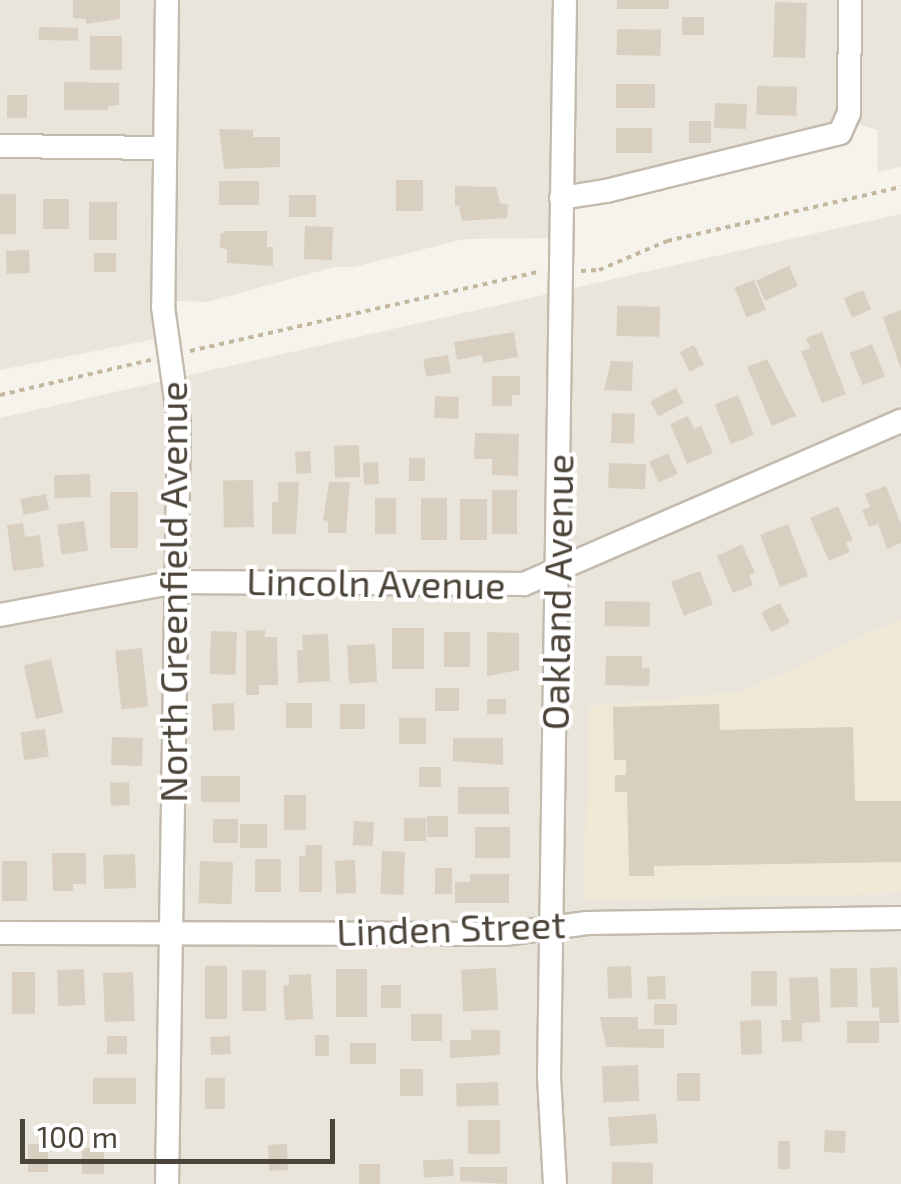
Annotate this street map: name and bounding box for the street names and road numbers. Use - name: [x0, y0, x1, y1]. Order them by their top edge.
- street label: North Greenfield Avenue: [150, 381, 196, 803]
- street label: Oakland Avenue: [532, 453, 582, 731]
- street label: Lincoln Avenue: [246, 558, 506, 608]
- street label: Linden Street: [336, 901, 566, 955]

